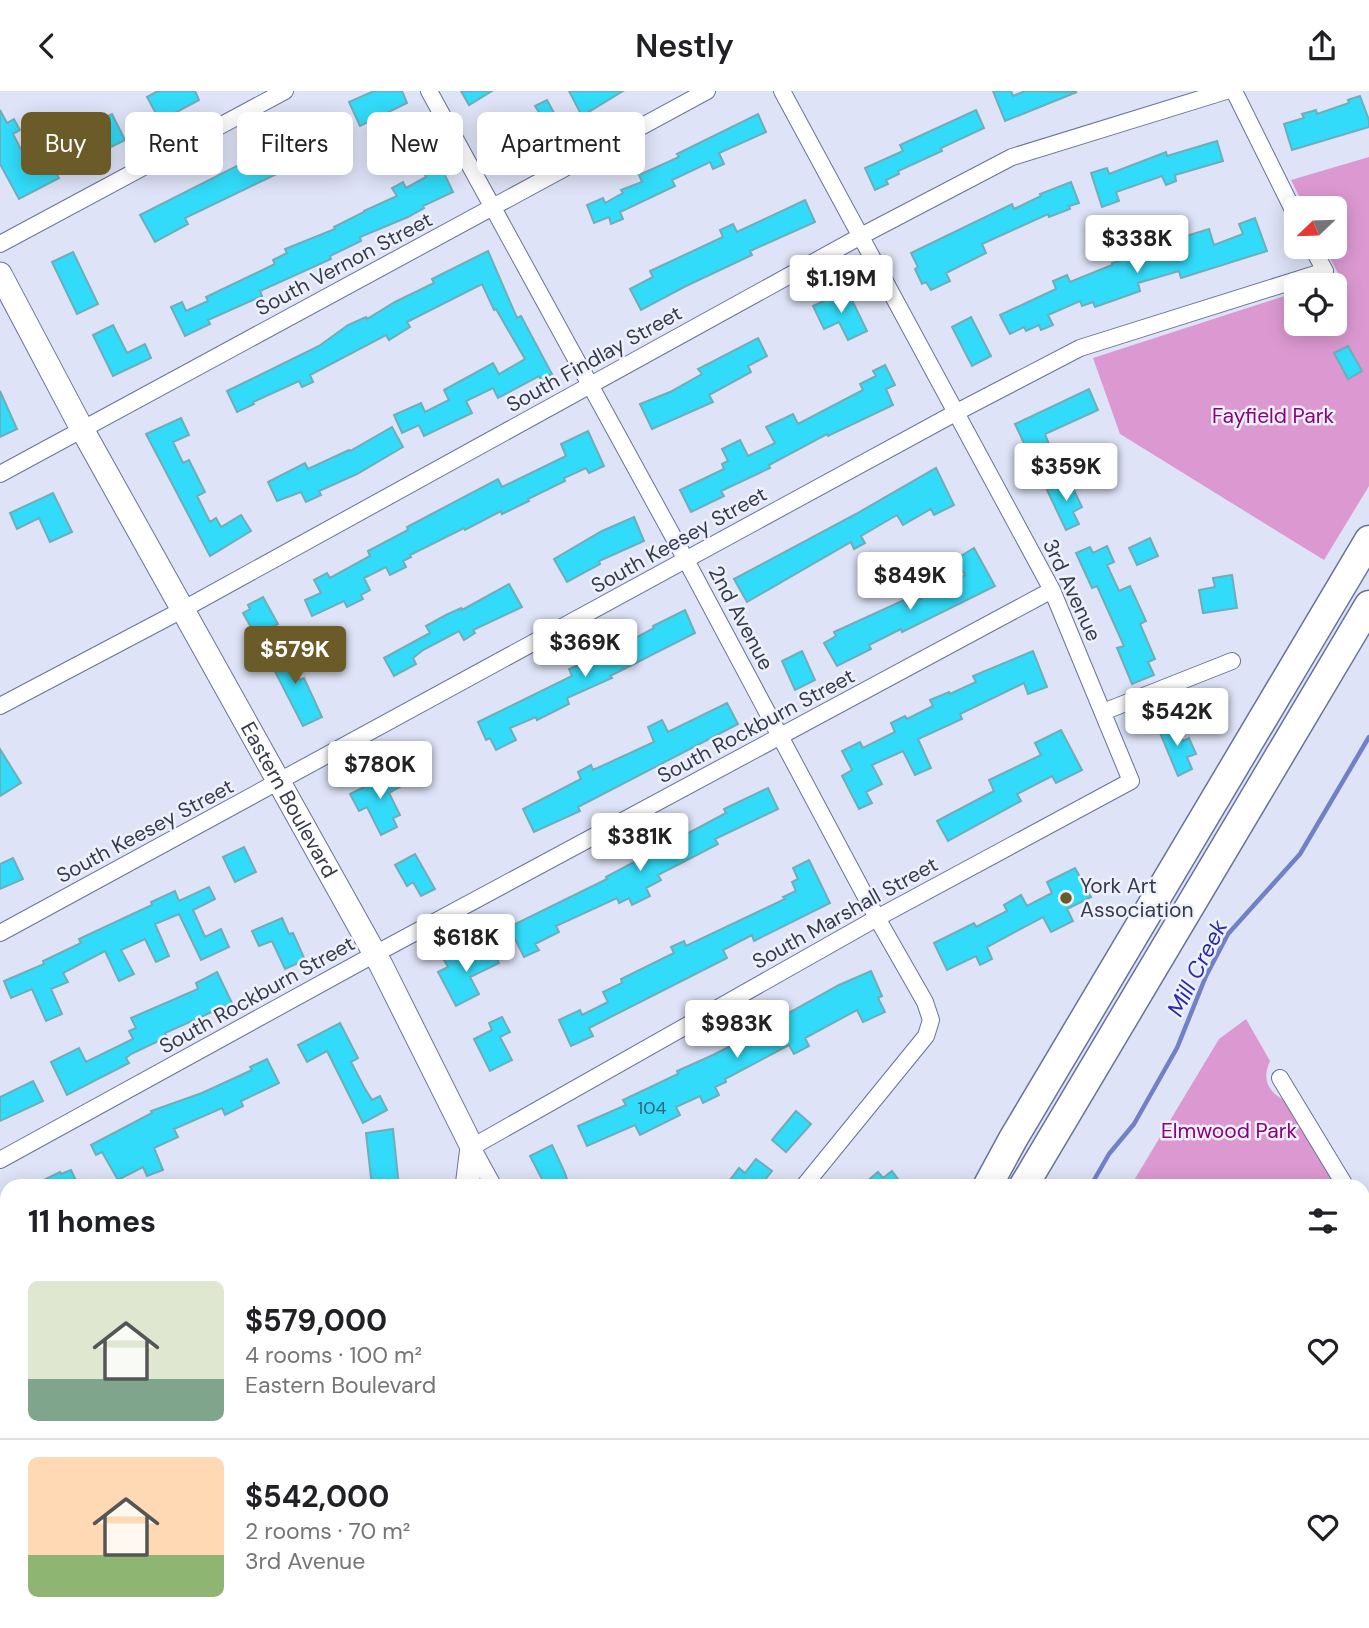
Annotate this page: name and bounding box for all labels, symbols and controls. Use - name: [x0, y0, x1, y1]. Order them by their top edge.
- text: Nestly: [635, 25, 734, 67]
- icon: back: [28, 27, 66, 65]
- icon: share: [1303, 27, 1341, 65]
- chip: Buy: [21, 112, 111, 175]
- chip: Rent: [125, 112, 223, 175]
- chip: Filters: [237, 112, 353, 175]
- chip: New: [367, 112, 463, 175]
- chip: Apartment: [477, 112, 645, 175]
- north arrow: [1284, 196, 1348, 259]
- map controls: [1284, 196, 1347, 336]
- street label: South Vernon Street: [251, 205, 437, 323]
- pin: $338K: [1088, 215, 1186, 275]
- text: $338K: [1101, 223, 1173, 253]
- pin: $1.19M: [784, 255, 898, 315]
- text: $1.19M: [806, 263, 876, 293]
- button: locate: [1284, 273, 1347, 336]
- street label: South Findlay Street: [501, 299, 687, 419]
- park label: Fayfield Park: [1212, 402, 1334, 430]
- pin: $359K: [1017, 443, 1115, 503]
- text: $359K: [1030, 451, 1102, 481]
- street label: South Keesey Street: [586, 480, 772, 600]
- street label: 3rd Avenue: [1036, 534, 1108, 646]
- pin: $849K: [861, 553, 959, 612]
- text: $849K: [873, 560, 947, 590]
- street label: 2nd Avenue: [702, 561, 780, 675]
- pin: $369K: [536, 619, 634, 679]
- pin: $579K: [246, 627, 344, 686]
- text: $369K: [549, 627, 621, 657]
- text: $579K: [260, 634, 330, 664]
- street label: South Rockburn Street: [652, 662, 860, 790]
- pin: $542K: [1128, 689, 1226, 748]
- text: $542K: [1141, 696, 1213, 726]
- street label: Eastern Boulevard: [234, 717, 344, 883]
- pin: $780K: [331, 741, 429, 801]
- text: $780K: [344, 749, 416, 779]
- street label: South Keesey Street: [52, 772, 238, 890]
- pin: $381K: [591, 813, 689, 873]
- text: $381K: [607, 821, 673, 851]
- street label: South Marshall Street: [747, 850, 943, 976]
- place label: York Art Association: [1080, 872, 1193, 924]
- marker: York Art Association: [1058, 890, 1074, 906]
- water label: Mill Creek: [1160, 914, 1234, 1021]
- pin: $618K: [417, 915, 515, 974]
- text: $618K: [433, 922, 499, 952]
- street label: South Rockburn Street: [154, 930, 360, 1060]
- pin: $983K: [688, 1000, 786, 1060]
- text: $983K: [701, 1008, 773, 1038]
- house number: 104: [638, 1096, 666, 1120]
- park label: Elmwood Park: [1161, 1117, 1297, 1145]
- text: 11 homes: [28, 1202, 156, 1241]
- icon: filters: [1304, 1202, 1342, 1240]
- text: $579,000: [245, 1301, 387, 1340]
- icon: home: [84, 1309, 168, 1393]
- icon: heart: [1304, 1332, 1342, 1370]
- text: 4 rooms · 100 m²: [245, 1340, 422, 1370]
- text: Eastern Boulevard: [245, 1370, 436, 1400]
- text: $542,000: [245, 1477, 389, 1516]
- icon: home: [84, 1485, 168, 1569]
- icon: heart: [1304, 1508, 1342, 1546]
- text: 2 rooms · 70 m²: [245, 1516, 410, 1546]
- text: 3rd Avenue: [245, 1546, 365, 1576]

